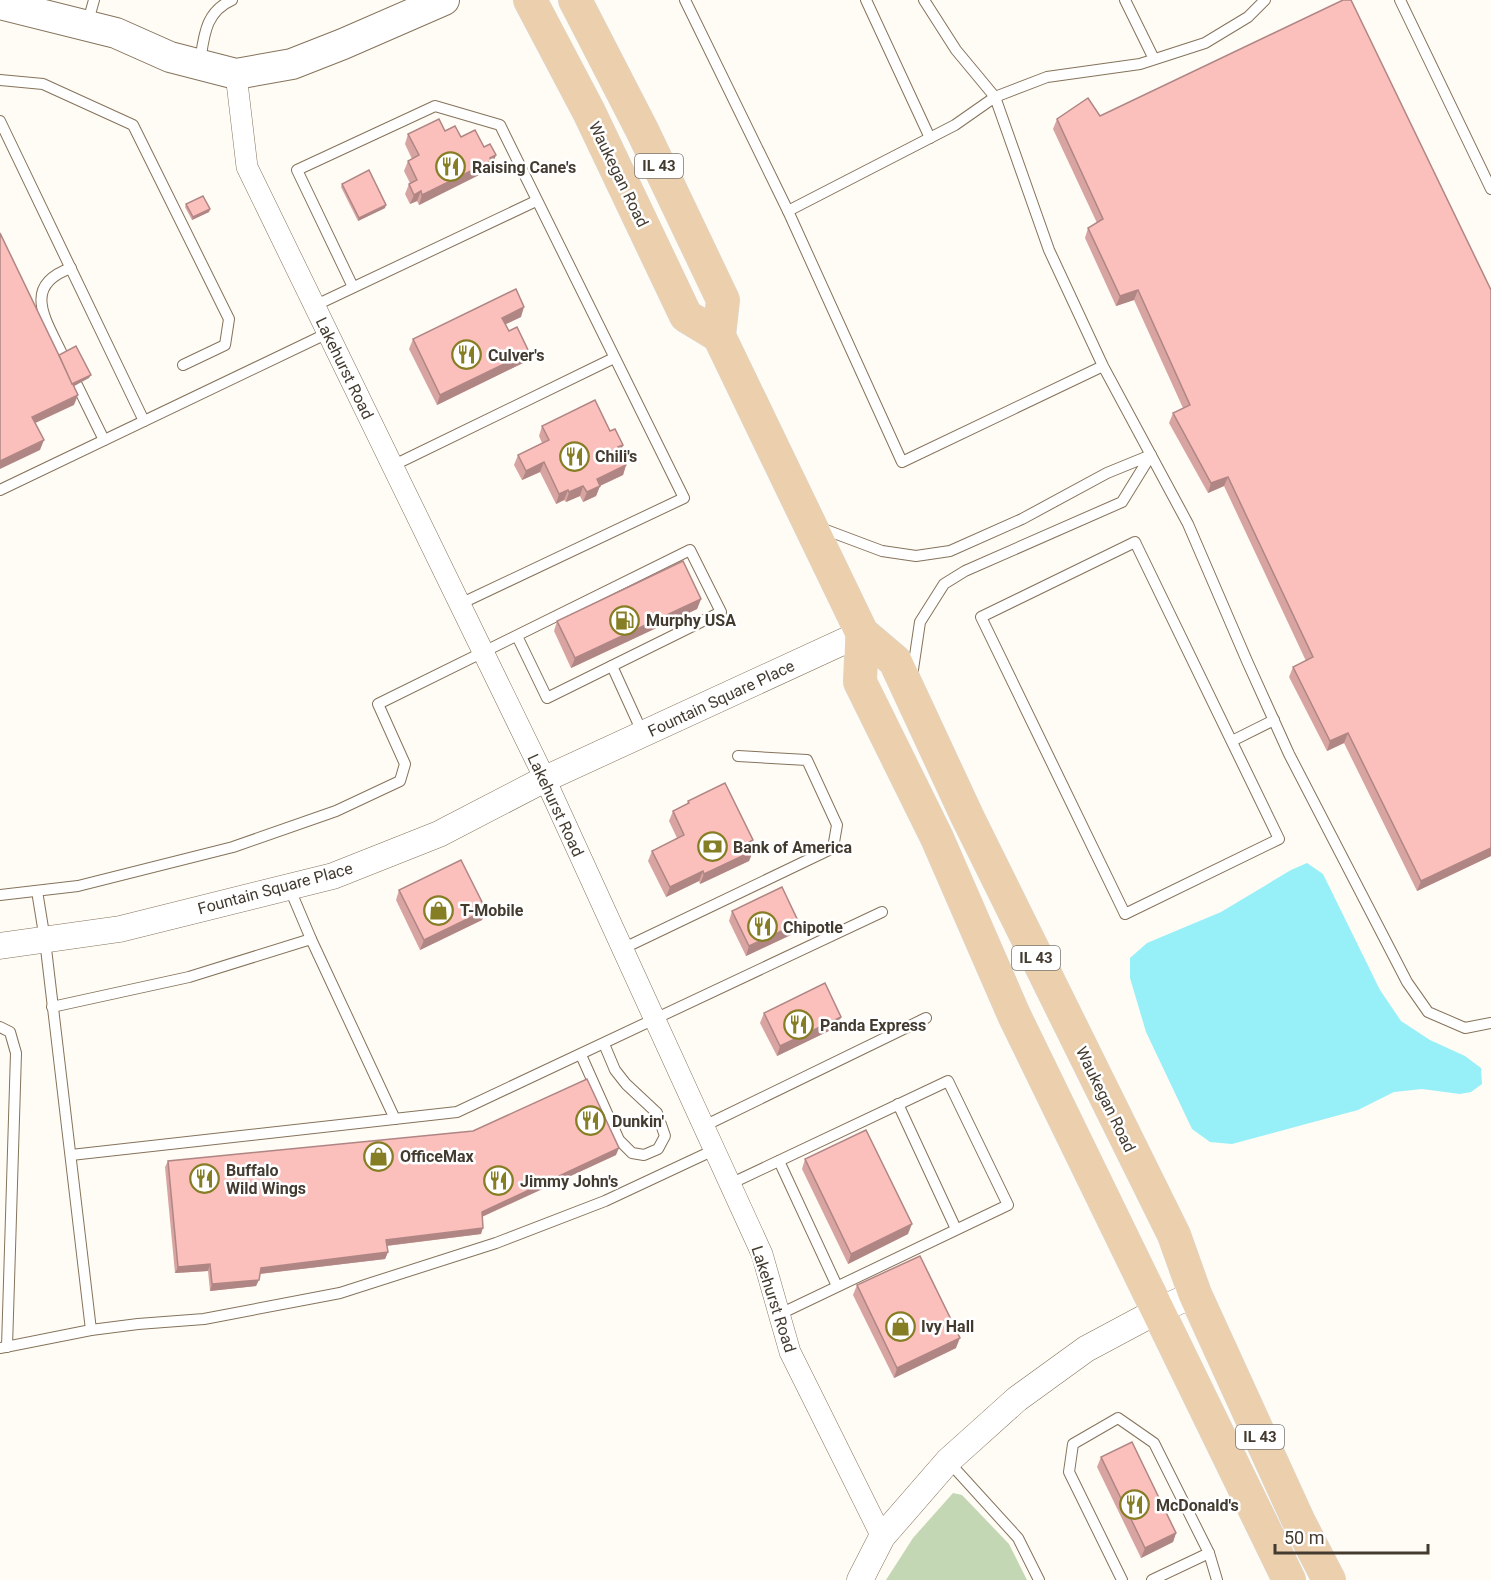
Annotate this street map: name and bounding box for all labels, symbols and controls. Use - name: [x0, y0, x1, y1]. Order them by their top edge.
- street label: Waukegan Road: [585, 118, 652, 230]
- restaurant icon: Raising Cane's: [435, 151, 467, 183]
- road number: IL 43: [635, 154, 683, 178]
- place label: Raising Cane's: [472, 158, 576, 177]
- street label: Lakehurst Road: [312, 314, 377, 422]
- restaurant icon: Culver's: [451, 339, 483, 371]
- place label: Culver's: [488, 346, 544, 365]
- restaurant icon: Chili's: [558, 440, 590, 472]
- place label: Chili's: [595, 447, 637, 466]
- fuel station icon: Murphy USA: [609, 604, 641, 636]
- place label: Murphy USA: [646, 611, 736, 630]
- street label: Fountain Square Place: [645, 656, 797, 741]
- street label: Lakehurst Road: [523, 751, 588, 860]
- bank icon: Bank of America: [696, 831, 728, 863]
- place label: Bank of America: [733, 838, 852, 857]
- street label: Fountain Square Place: [196, 859, 355, 918]
- shop icon: T-Mobile: [423, 894, 455, 926]
- place label: T-Mobile: [460, 901, 524, 920]
- restaurant icon: Chipotle: [746, 911, 778, 943]
- place label: Chipotle: [783, 918, 843, 937]
- road number: IL 43: [1012, 946, 1060, 970]
- restaurant icon: Panda Express: [783, 1009, 815, 1041]
- place label: Panda Express: [820, 1016, 926, 1035]
- street label: Waukegan Road: [1072, 1043, 1139, 1155]
- restaurant icon: Dunkin': [575, 1105, 607, 1137]
- place label: Dunkin': [612, 1112, 664, 1131]
- shop icon: OfficeMax: [363, 1140, 395, 1172]
- place label: OfficeMax: [400, 1147, 474, 1166]
- place label: Buffalo Wild Wings: [226, 1161, 306, 1198]
- restaurant icon: Buffalo Wild Wings: [189, 1163, 221, 1195]
- restaurant icon: Jimmy John's: [483, 1165, 515, 1197]
- place label: Jimmy John's: [520, 1172, 618, 1191]
- street label: Lakehurst Road: [747, 1243, 800, 1355]
- shop icon: Ivy Hall: [884, 1310, 916, 1342]
- place label: Ivy Hall: [921, 1317, 974, 1336]
- road number: IL 43: [1236, 1425, 1284, 1449]
- restaurant icon: McDonald's: [1119, 1489, 1151, 1521]
- place label: McDonald's: [1156, 1496, 1239, 1515]
- scale bar: [1275, 1517, 1428, 1555]
- text: 50 m: [1284, 1527, 1324, 1548]

